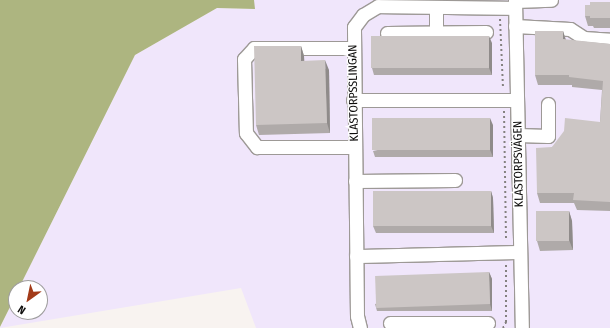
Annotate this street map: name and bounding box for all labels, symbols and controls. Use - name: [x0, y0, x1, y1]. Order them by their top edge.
- street label: KLASTORPSSLINGAN: [346, 44, 362, 142]
- street label: KLASTORPSVÄGEN: [511, 121, 527, 207]
- north arrow: [8, 280, 48, 320]
- text: N: [15, 302, 28, 317]

